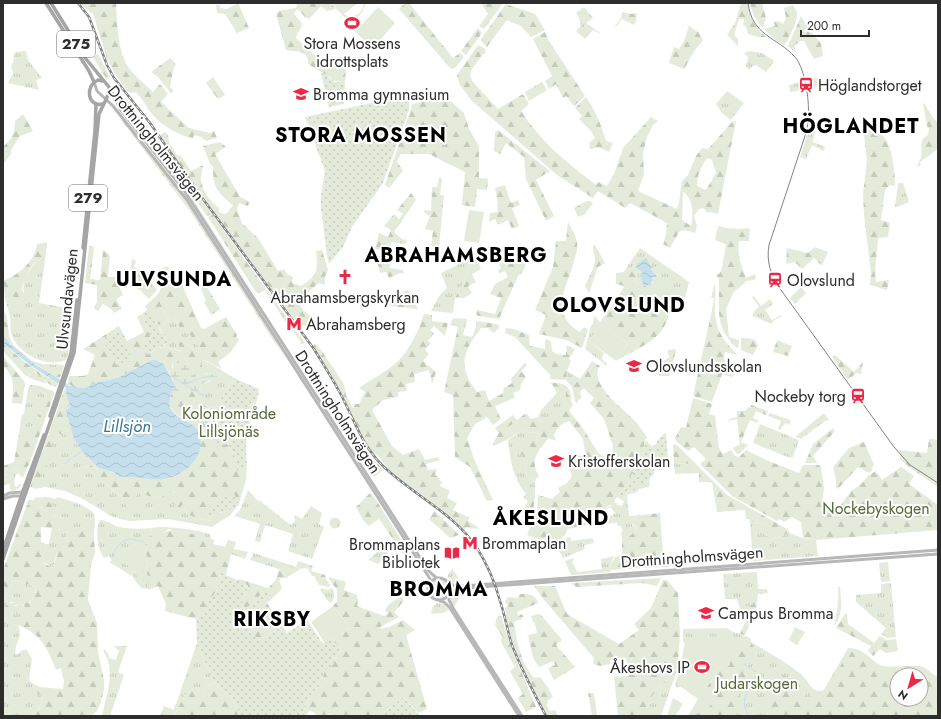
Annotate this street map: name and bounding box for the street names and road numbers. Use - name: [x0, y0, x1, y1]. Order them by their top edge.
- road number: 275: [57, 31, 95, 57]
- street label: Drottningholmsvägen: [102, 80, 210, 206]
- road number: 279: [69, 185, 107, 211]
- street label: Ulvsundavägen: [50, 247, 84, 351]
- street label: Drottningholmsvägen: [289, 346, 387, 478]
- street label: Drottningholmsvägen: [620, 541, 764, 573]

